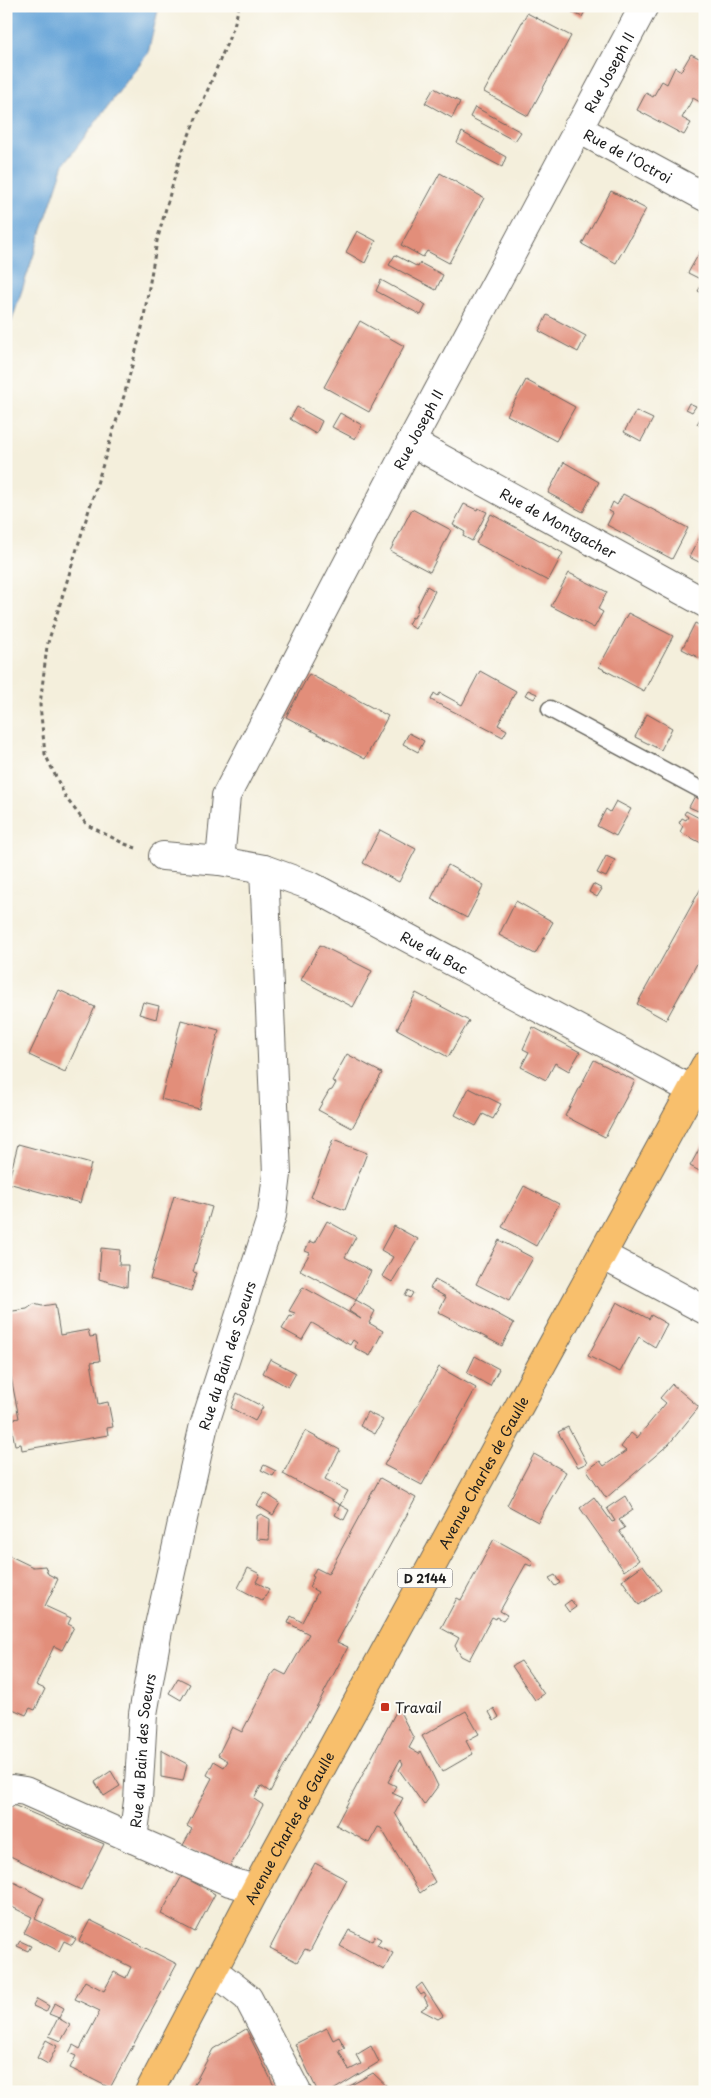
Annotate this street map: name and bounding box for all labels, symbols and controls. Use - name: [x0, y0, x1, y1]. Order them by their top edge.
- street label: Rue Joseph II: [579, 28, 639, 116]
- street label: Rue de l'Octroi: [580, 123, 676, 188]
- street label: Rue Joseph II: [388, 385, 448, 473]
- street label: Rue de Montgacher: [496, 482, 621, 563]
- street label: Rue du Bac: [397, 925, 472, 979]
- street label: Rue du Bain des Soeurs: [193, 1278, 260, 1433]
- street label: Avenue Charles de Gaulle: [433, 1392, 533, 1552]
- road number: D 2144: [398, 1569, 452, 1588]
- street label: Rue du Bain des Soeurs: [124, 1672, 161, 1829]
- place label: Travail: [395, 1697, 442, 1718]
- marker: Travail: [379, 1701, 391, 1713]
- street label: Avenue Charles de Gaulle: [239, 1748, 339, 1908]

